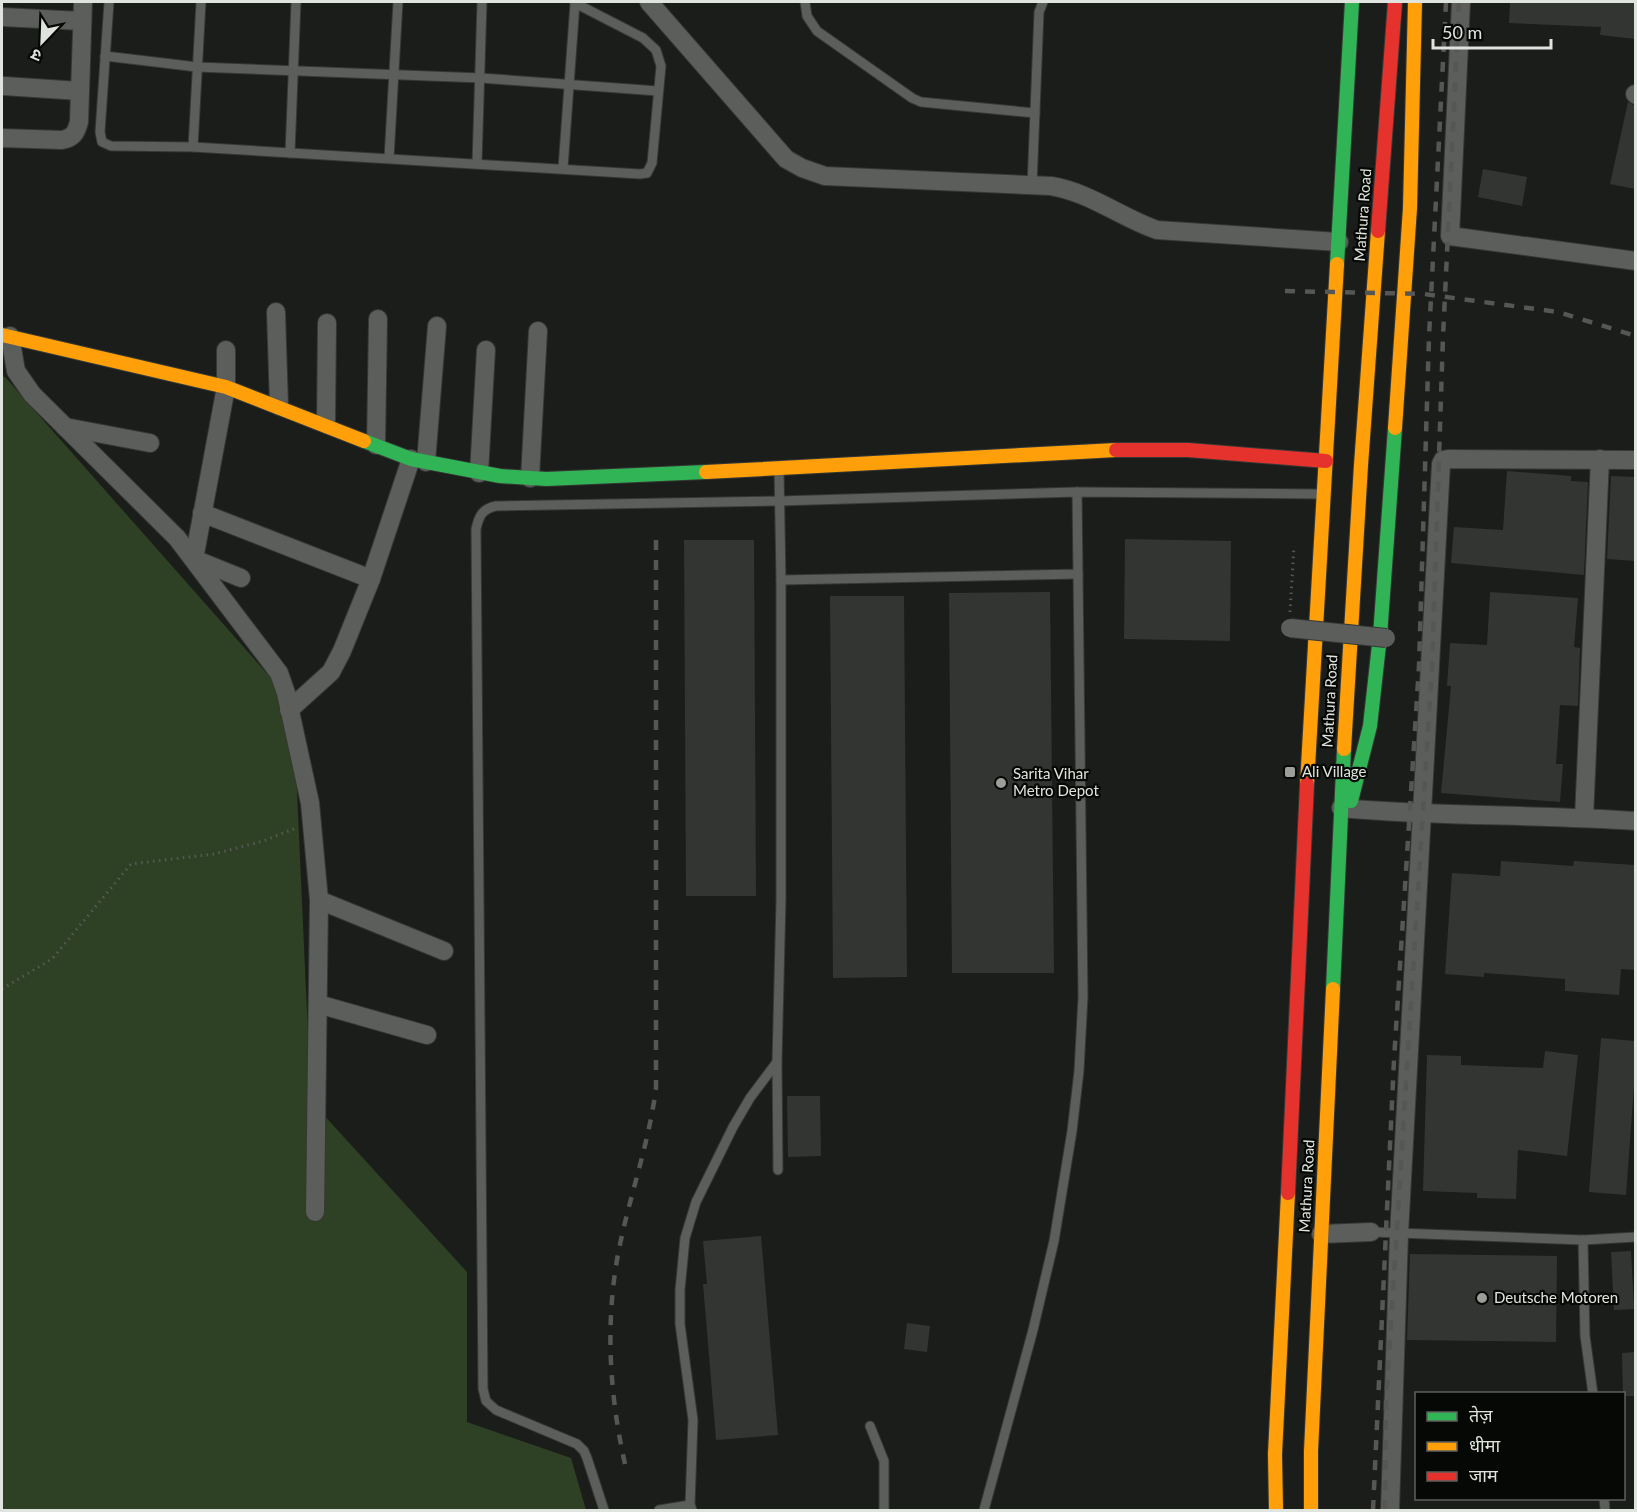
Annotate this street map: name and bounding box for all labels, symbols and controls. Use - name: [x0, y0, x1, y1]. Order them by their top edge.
- north arrow: [12, 12, 72, 72]
- scale bar: [1433, 12, 1552, 50]
- text: 50 m: [1442, 21, 1482, 43]
- text: उ: [27, 45, 44, 67]
- street label: Mathura Road: [1350, 168, 1374, 262]
- street label: Mathura Road: [1318, 654, 1340, 748]
- place label: Ali Village: [1302, 762, 1367, 780]
- place label: Sarita Vihar Metro Depot: [1013, 764, 1099, 799]
- marker: Ali Village: [1283, 765, 1297, 779]
- marker: Sarita Vihar Metro Depot: [994, 776, 1008, 790]
- street label: Mathura Road: [1295, 1139, 1317, 1233]
- place label: Deutsche Motoren: [1494, 1288, 1618, 1306]
- marker: Deutsche Motoren: [1475, 1291, 1489, 1305]
- legend: [1415, 1392, 1625, 1500]
- text: तेज़: [1469, 1404, 1493, 1426]
- text: धीमा: [1469, 1434, 1500, 1456]
- text: जाम: [1469, 1464, 1499, 1486]

